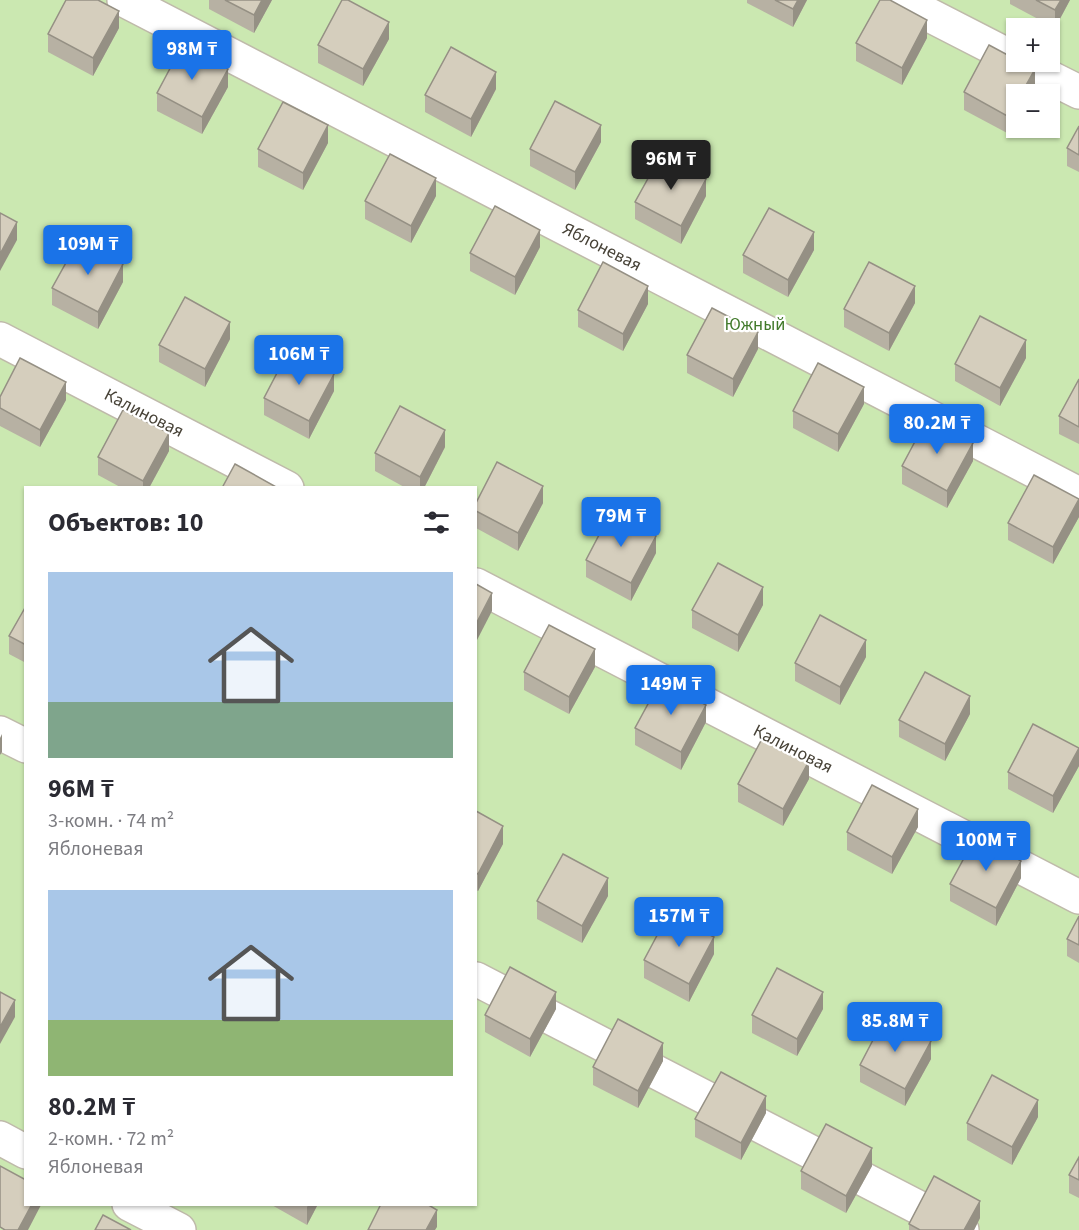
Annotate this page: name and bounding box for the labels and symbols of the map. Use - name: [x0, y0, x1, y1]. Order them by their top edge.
- pin: 98M ₸: [150, 30, 234, 81]
- pin: 96M ₸: [629, 140, 713, 191]
- street label: Яблоневая: [558, 216, 646, 278]
- pin: 109M ₸: [39, 225, 137, 276]
- park label: Южный: [724, 312, 786, 337]
- pin: 106M ₸: [250, 335, 348, 386]
- street label: Калиновая: [100, 382, 188, 444]
- pin: 80.2M ₸: [882, 404, 992, 455]
- pin: 79M ₸: [579, 497, 663, 548]
- pin: 149M ₸: [622, 665, 720, 716]
- street label: Калиновая: [749, 718, 837, 780]
- pin: 100M ₸: [937, 821, 1035, 872]
- pin: 157M ₸: [630, 897, 728, 948]
- pin: 85.8M ₸: [840, 1002, 950, 1053]

